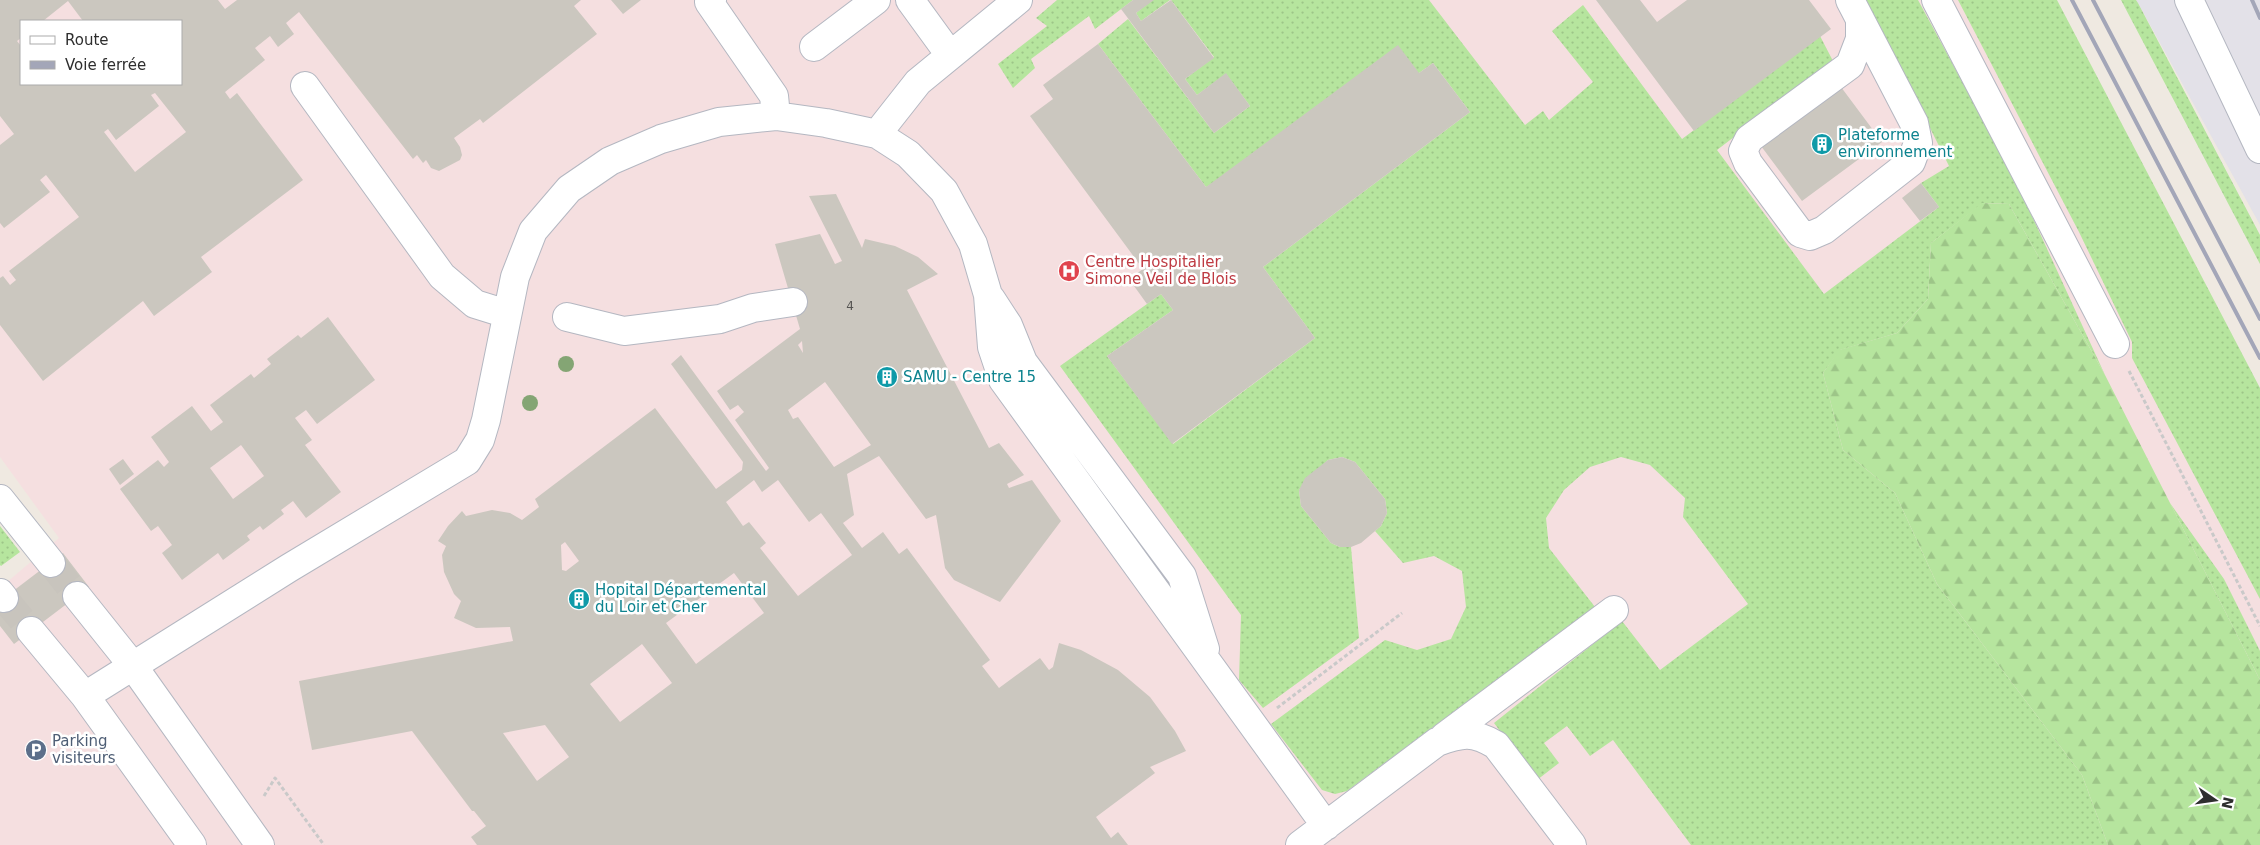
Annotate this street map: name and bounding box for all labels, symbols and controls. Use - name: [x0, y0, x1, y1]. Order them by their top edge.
- legend: [20, 20, 182, 85]
- text: Route: [65, 31, 109, 49]
- text: Voie ferrée: [65, 56, 146, 74]
- place label: Plateforme environnement: [1838, 126, 1952, 161]
- building icon: Plateforme environnement: [1810, 132, 1834, 156]
- place label: Centre Hospitalier Simone Veil de Blois: [1085, 253, 1237, 288]
- hospital icon: Centre Hospitalier Simone Veil de Blois: [1057, 259, 1081, 283]
- house number: 4: [846, 299, 854, 313]
- building icon: SAMU - Centre 15: [875, 365, 899, 389]
- place label: SAMU - Centre 15: [903, 368, 1036, 386]
- place label: Hopital Départemental du Loir et Cher: [595, 581, 767, 616]
- building icon: Hopital Départemental du Loir et Cher: [567, 587, 591, 611]
- place label: Parking visiteurs: [52, 732, 116, 767]
- parking icon: Parking visiteurs: [24, 738, 48, 762]
- north arrow: [2190, 775, 2240, 825]
- text: N: [2219, 795, 2237, 810]

